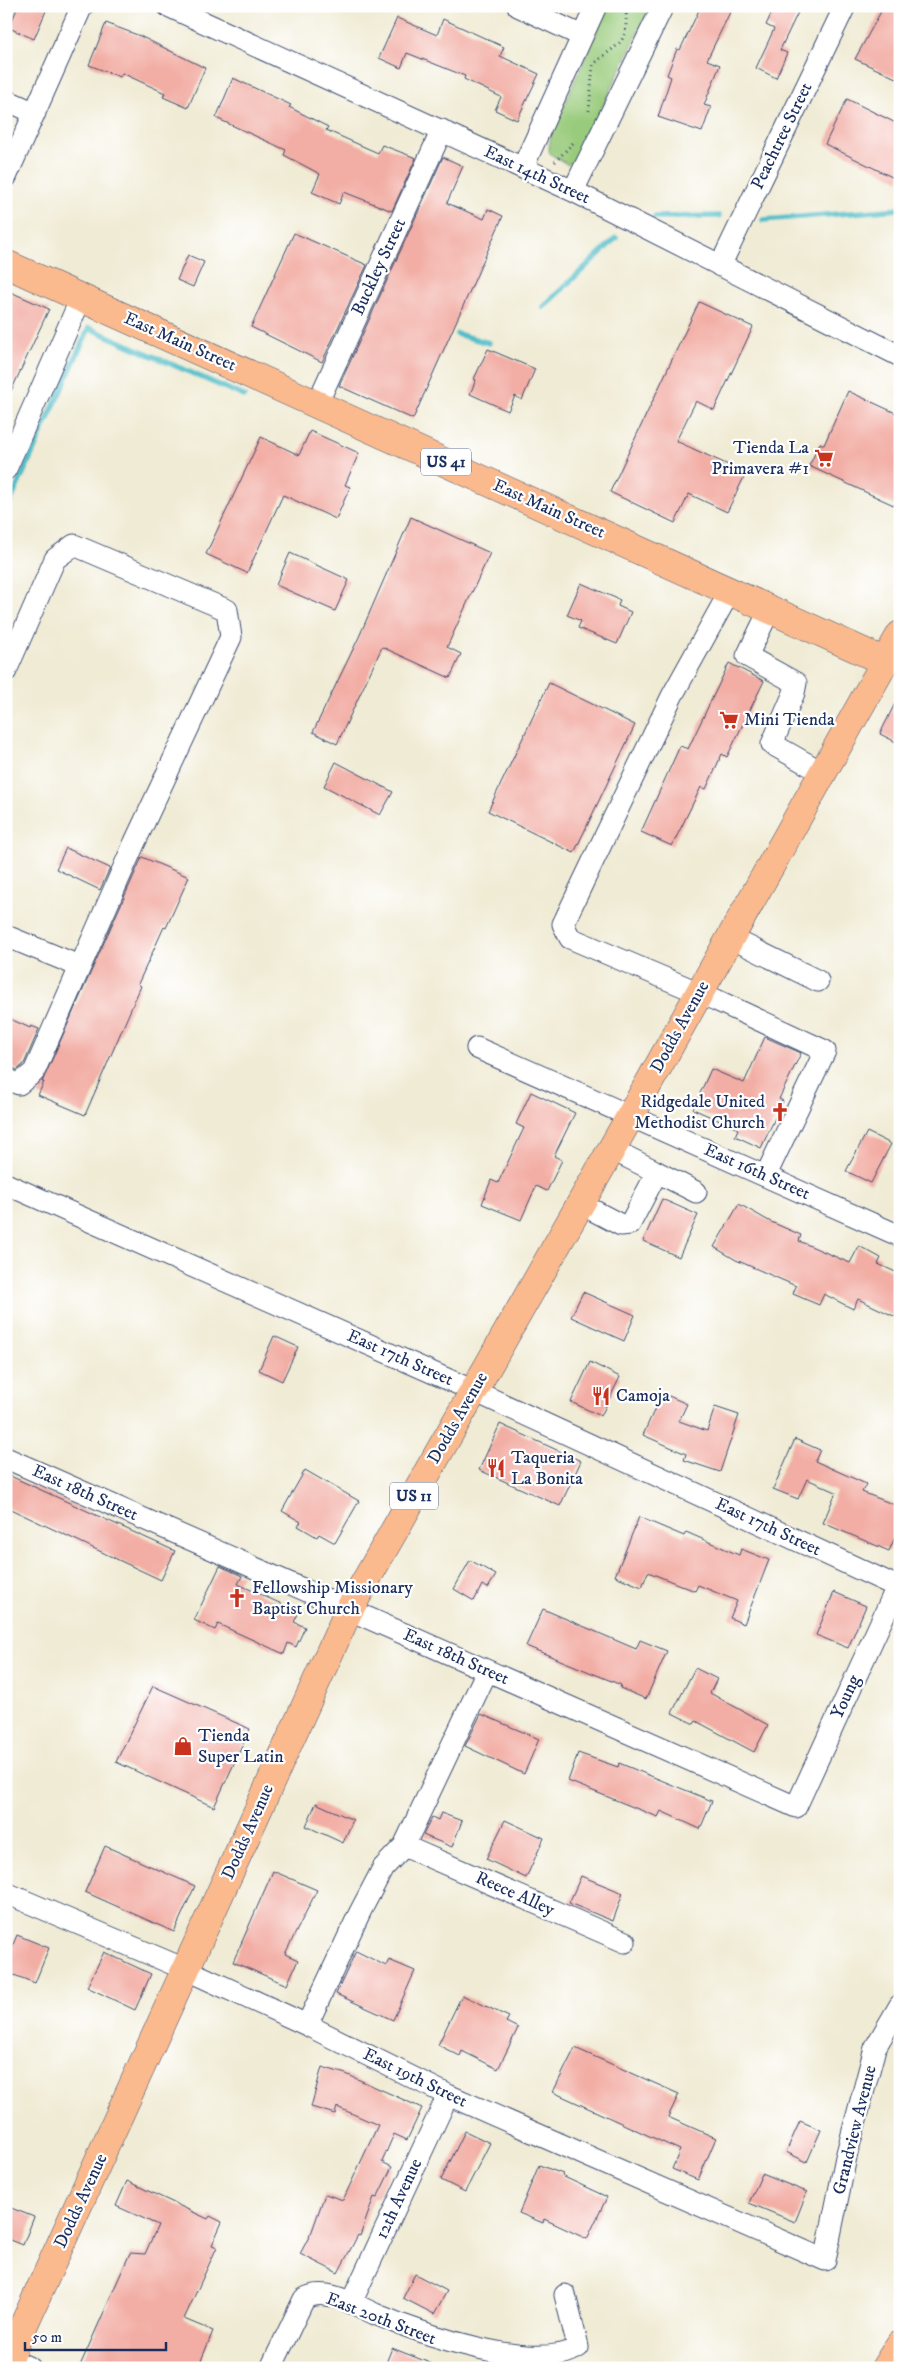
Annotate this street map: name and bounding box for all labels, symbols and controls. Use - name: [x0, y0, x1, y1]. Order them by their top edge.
- street label: Peachtree Street: [747, 79, 817, 193]
- street label: East 14th Street: [480, 141, 594, 209]
- street label: Buckley Street: [347, 215, 411, 319]
- street label: East Main Street: [120, 307, 240, 377]
- place label: Tienda La Primavera #1: [712, 437, 809, 480]
- supermarket icon: Tienda La Primavera #1: [813, 447, 835, 469]
- road number: US 41: [421, 448, 471, 476]
- street label: East Main Street: [489, 474, 609, 544]
- supermarket icon: Mini Tienda: [718, 709, 740, 731]
- place label: Mini Tienda: [744, 709, 835, 731]
- street label: Dodds Avenue: [646, 977, 714, 1077]
- place label: Ridgedale United Methodist Church: [634, 1091, 766, 1134]
- church icon: Ridgedale United Methodist Church: [769, 1101, 791, 1123]
- street label: East 16th Street: [701, 1139, 814, 1205]
- street label: East 17th Street: [344, 1325, 457, 1391]
- street label: Dodds Avenue: [423, 1368, 493, 1468]
- restaurant icon: Camoja: [590, 1385, 612, 1407]
- place label: Camoja: [616, 1385, 670, 1407]
- place label: Taqueria La Bonita: [511, 1447, 583, 1490]
- restaurant icon: Taqueria La Bonita: [485, 1457, 507, 1479]
- street label: East 18th Street: [29, 1460, 141, 1526]
- road number: US 11: [390, 1482, 438, 1510]
- street label: East 17th Street: [712, 1493, 824, 1561]
- place label: Fellowship Missionary Baptist Church: [252, 1577, 413, 1620]
- church icon: Fellowship Missionary Baptist Church: [226, 1587, 248, 1609]
- street label: East 18th Street: [400, 1624, 512, 1690]
- street label: Young: [826, 1671, 866, 1722]
- place label: Tienda Super Latin: [198, 1725, 284, 1768]
- shop icon: Tienda Super Latin: [172, 1735, 194, 1757]
- street label: Dodds Avenue: [217, 1781, 279, 1883]
- street label: Reece Alley: [472, 1867, 558, 1921]
- street label: East 19th Street: [359, 2043, 471, 2113]
- street label: Grandview Avenue: [828, 2063, 882, 2197]
- street label: Dodds Avenue: [49, 2150, 113, 2252]
- street label: 12th Avenue: [371, 2155, 427, 2243]
- street label: East 20th Street: [323, 2288, 439, 2350]
- scale bar: [25, 2319, 166, 2351]
- text: 50 m: [32, 2328, 62, 2347]

